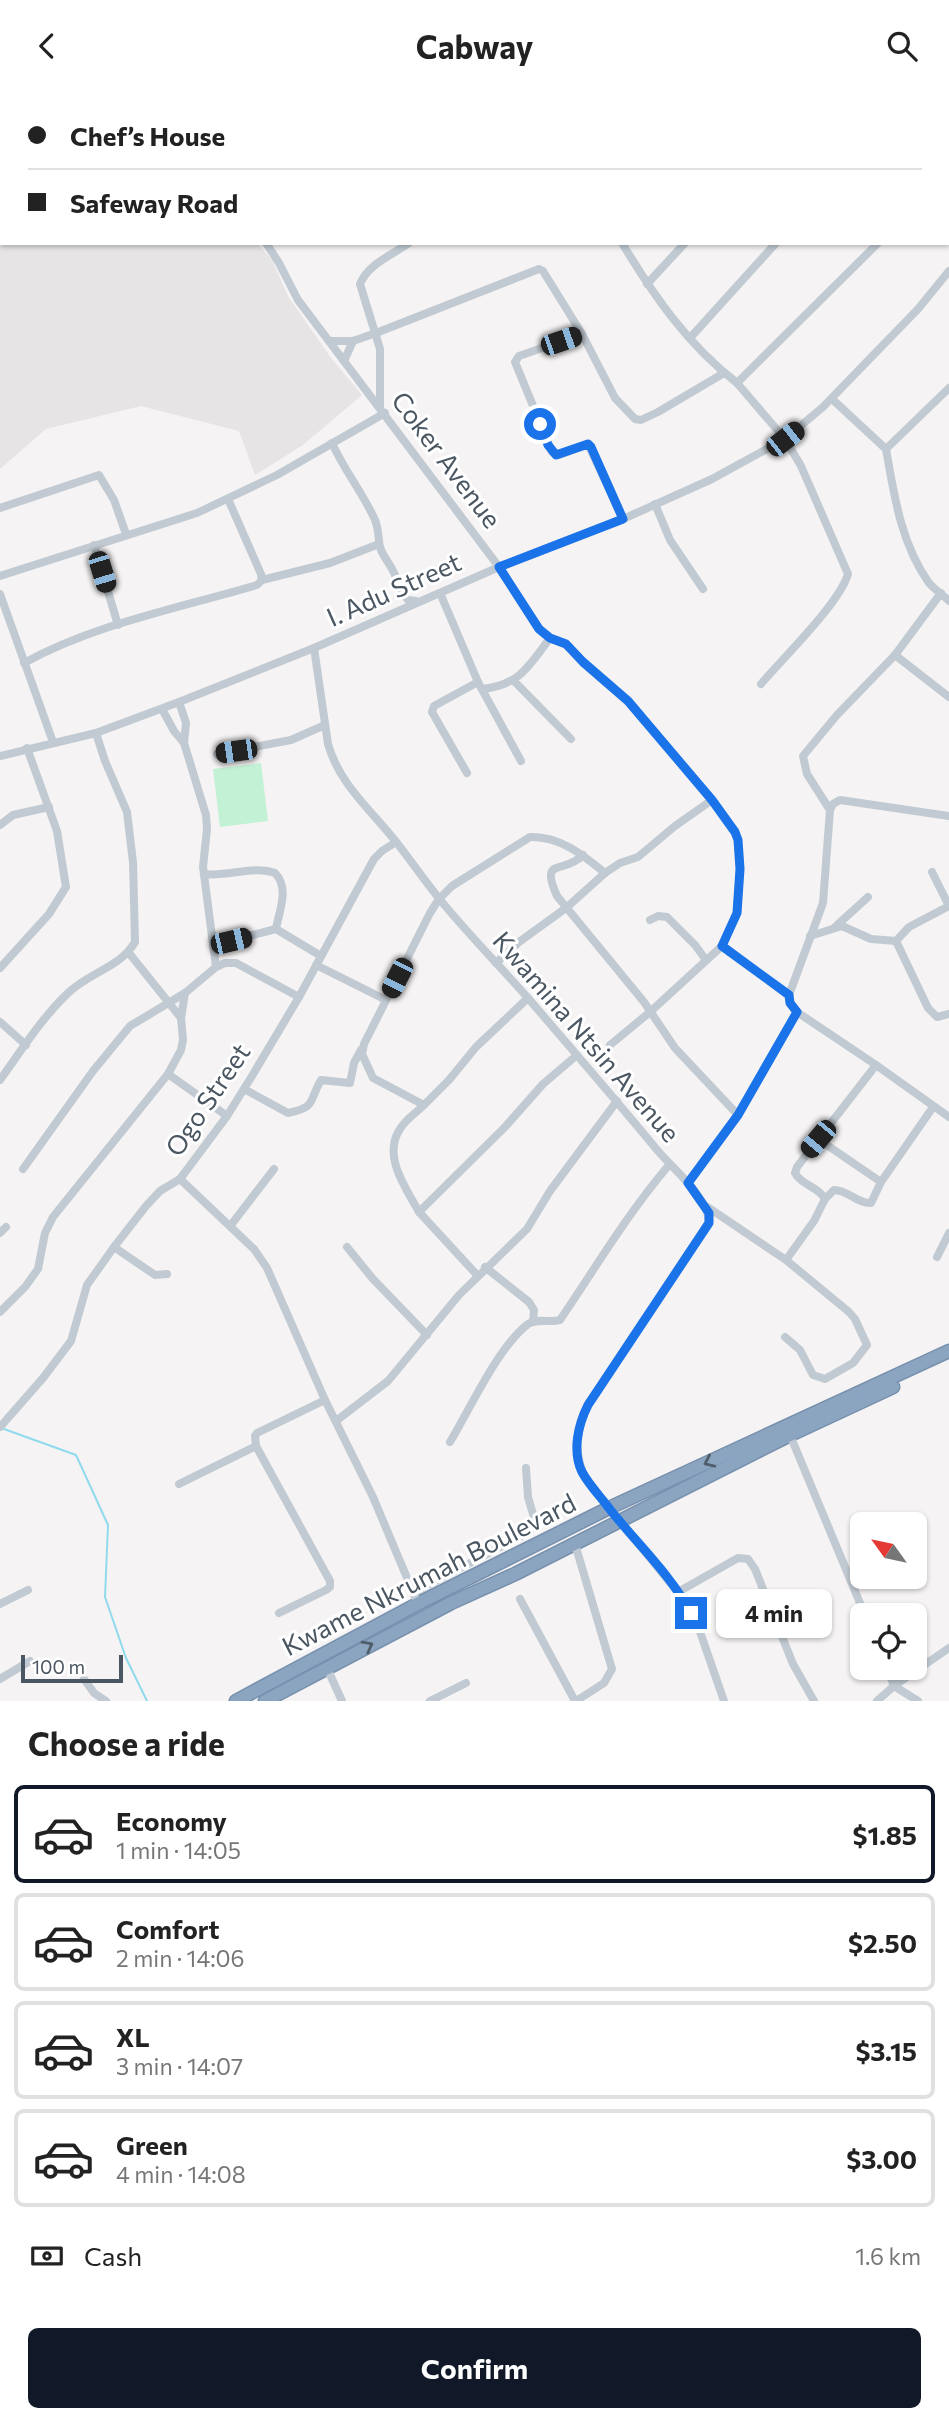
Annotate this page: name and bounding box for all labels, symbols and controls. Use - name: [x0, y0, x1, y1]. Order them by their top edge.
- text: Cabway: [416, 26, 533, 66]
- icon: back: [28, 27, 66, 65]
- icon: search: [883, 27, 921, 65]
- text: Chef’s House: [70, 120, 225, 151]
- text: Safeway Road: [70, 187, 238, 218]
- car: [538, 324, 585, 358]
- street label: Coker Avenue: [386, 385, 509, 533]
- route start: [524, 408, 556, 440]
- car: [762, 418, 809, 460]
- street label: I. Adu Street: [321, 545, 465, 632]
- car: [86, 549, 119, 595]
- car: [214, 738, 259, 764]
- street label: Kwamina Ntsin Avenue: [487, 924, 687, 1148]
- car: [209, 926, 254, 956]
- car: [379, 955, 416, 1001]
- street label: Ogo Street: [158, 1037, 256, 1161]
- car: [797, 1116, 840, 1162]
- one-way arrow: [704, 1454, 716, 1468]
- street label: Kwame Nkrumah Boulevard: [276, 1486, 580, 1661]
- north arrow: [850, 1512, 928, 1589]
- map controls: [850, 1512, 927, 1680]
- callout: 4 min: [716, 1589, 831, 1637]
- route end: [675, 1597, 707, 1629]
- text: 4 min: [745, 1599, 803, 1627]
- button: locate: [850, 1603, 927, 1680]
- one-way arrow: [361, 1641, 373, 1655]
- scale bar: [21, 1652, 122, 1684]
- text: 100 m: [32, 1655, 85, 1678]
- text: Choose a ride: [28, 1723, 225, 1763]
- icon: car: [32, 1803, 95, 1866]
- text: Economy: [116, 1805, 227, 1836]
- text: $1.85: [853, 1819, 917, 1850]
- text: 1 min · 14:05: [116, 1836, 241, 1864]
- icon: car: [32, 1911, 95, 1974]
- text: Comfort: [116, 1913, 219, 1944]
- text: $2.50: [848, 1927, 917, 1958]
- text: 2 min · 14:06: [116, 1944, 245, 1972]
- icon: car: [32, 2019, 95, 2082]
- text: XL: [116, 2021, 150, 2052]
- text: $3.15: [855, 2035, 917, 2066]
- text: 3 min · 14:07: [116, 2052, 243, 2080]
- icon: car: [32, 2127, 95, 2190]
- text: Green: [116, 2129, 188, 2160]
- text: $3.00: [846, 2143, 917, 2174]
- text: 4 min · 14:08: [116, 2160, 246, 2188]
- icon: cash: [28, 2237, 66, 2275]
- text: Cash: [84, 2240, 142, 2271]
- text: 1.6 km: [855, 2242, 921, 2270]
- button: Confirm: [28, 2328, 921, 2408]

